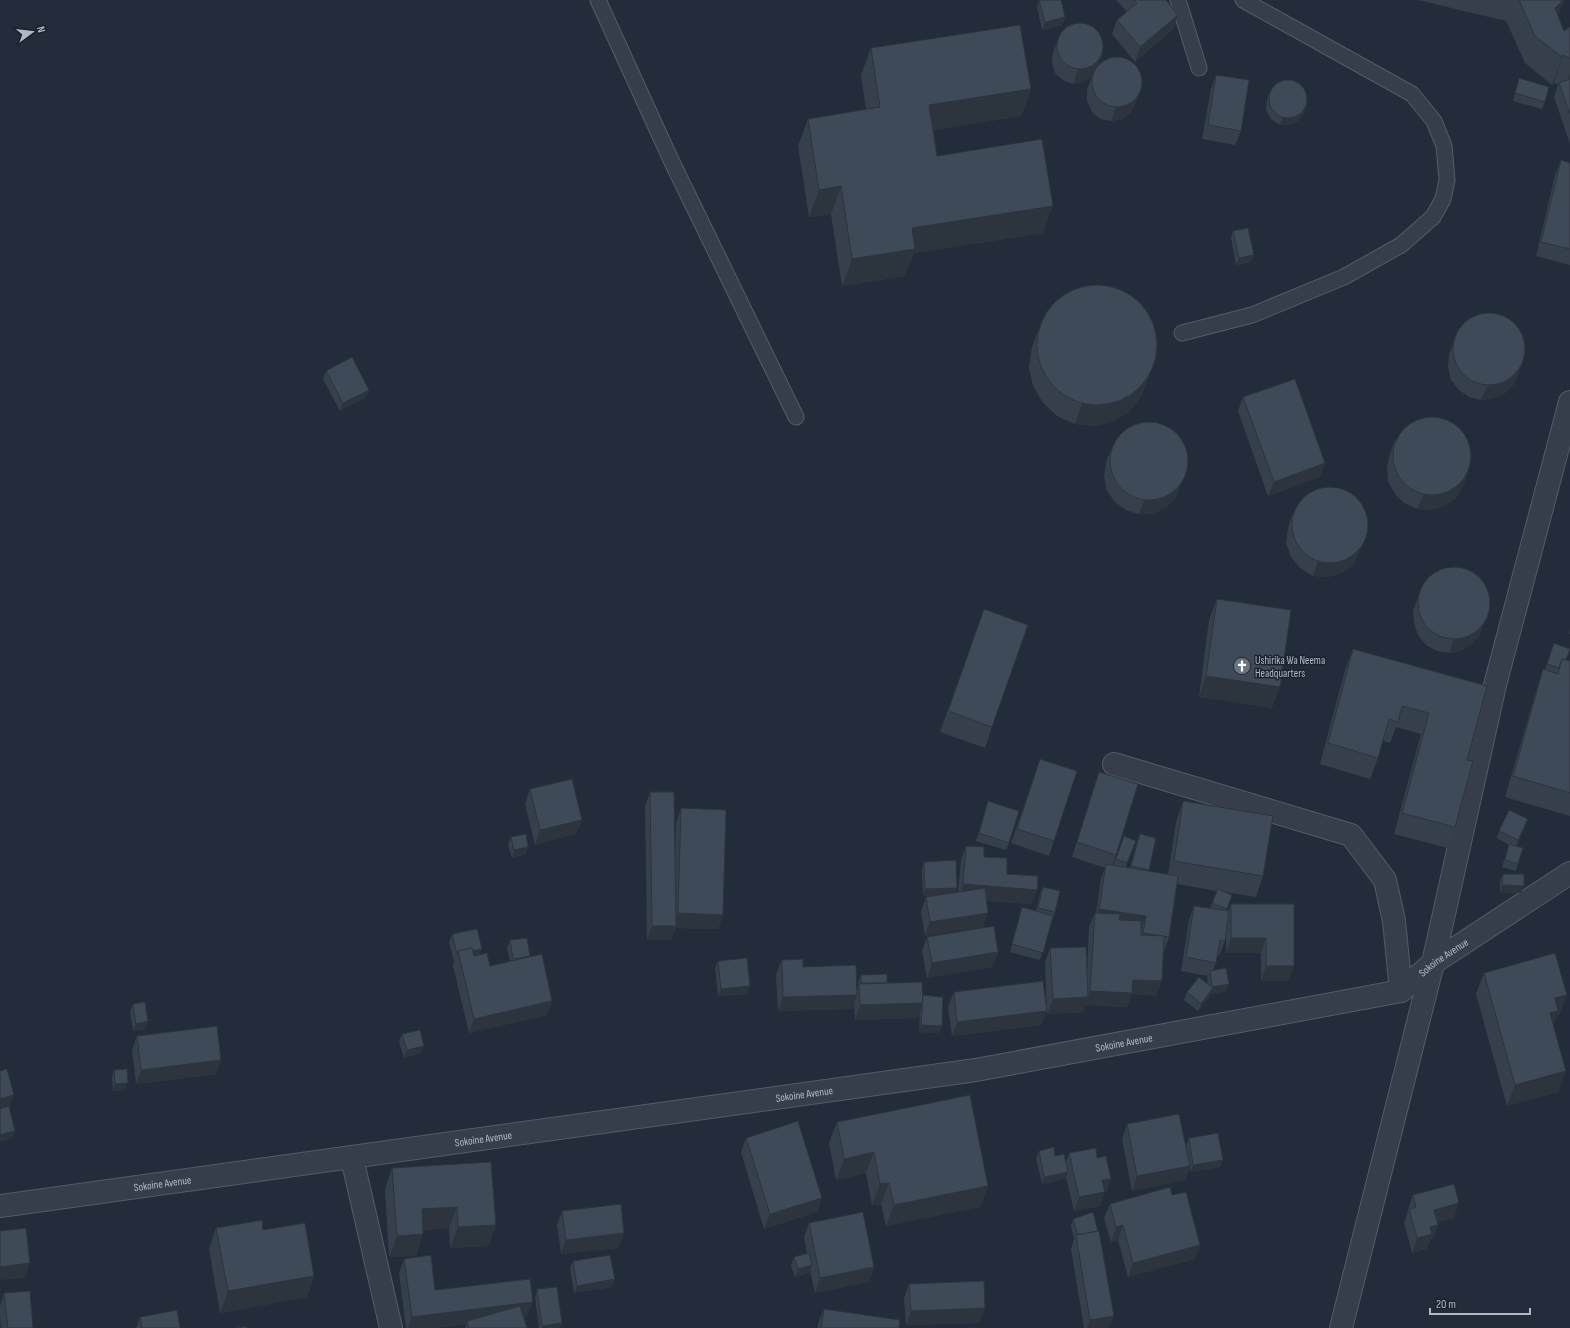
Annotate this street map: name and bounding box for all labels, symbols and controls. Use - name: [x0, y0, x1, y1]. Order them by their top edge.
- north arrow: [12, 12, 52, 52]
- text: N: [34, 25, 48, 34]
- place label: Ushirika Wa Neema Headquarters: [1255, 654, 1325, 680]
- church icon: Ushirika Wa Neema Headquarters: [1232, 656, 1252, 676]
- street label: Sokoine Avenue: [1416, 935, 1471, 979]
- street label: Sokoine Avenue: [1094, 1031, 1154, 1054]
- street label: Sokoine Avenue: [775, 1084, 834, 1104]
- street label: Sokoine Avenue: [454, 1128, 513, 1149]
- street label: Sokoine Avenue: [133, 1173, 192, 1194]
- scale bar: [1430, 1290, 1530, 1316]
- text: 20 m: [1436, 1297, 1456, 1312]

